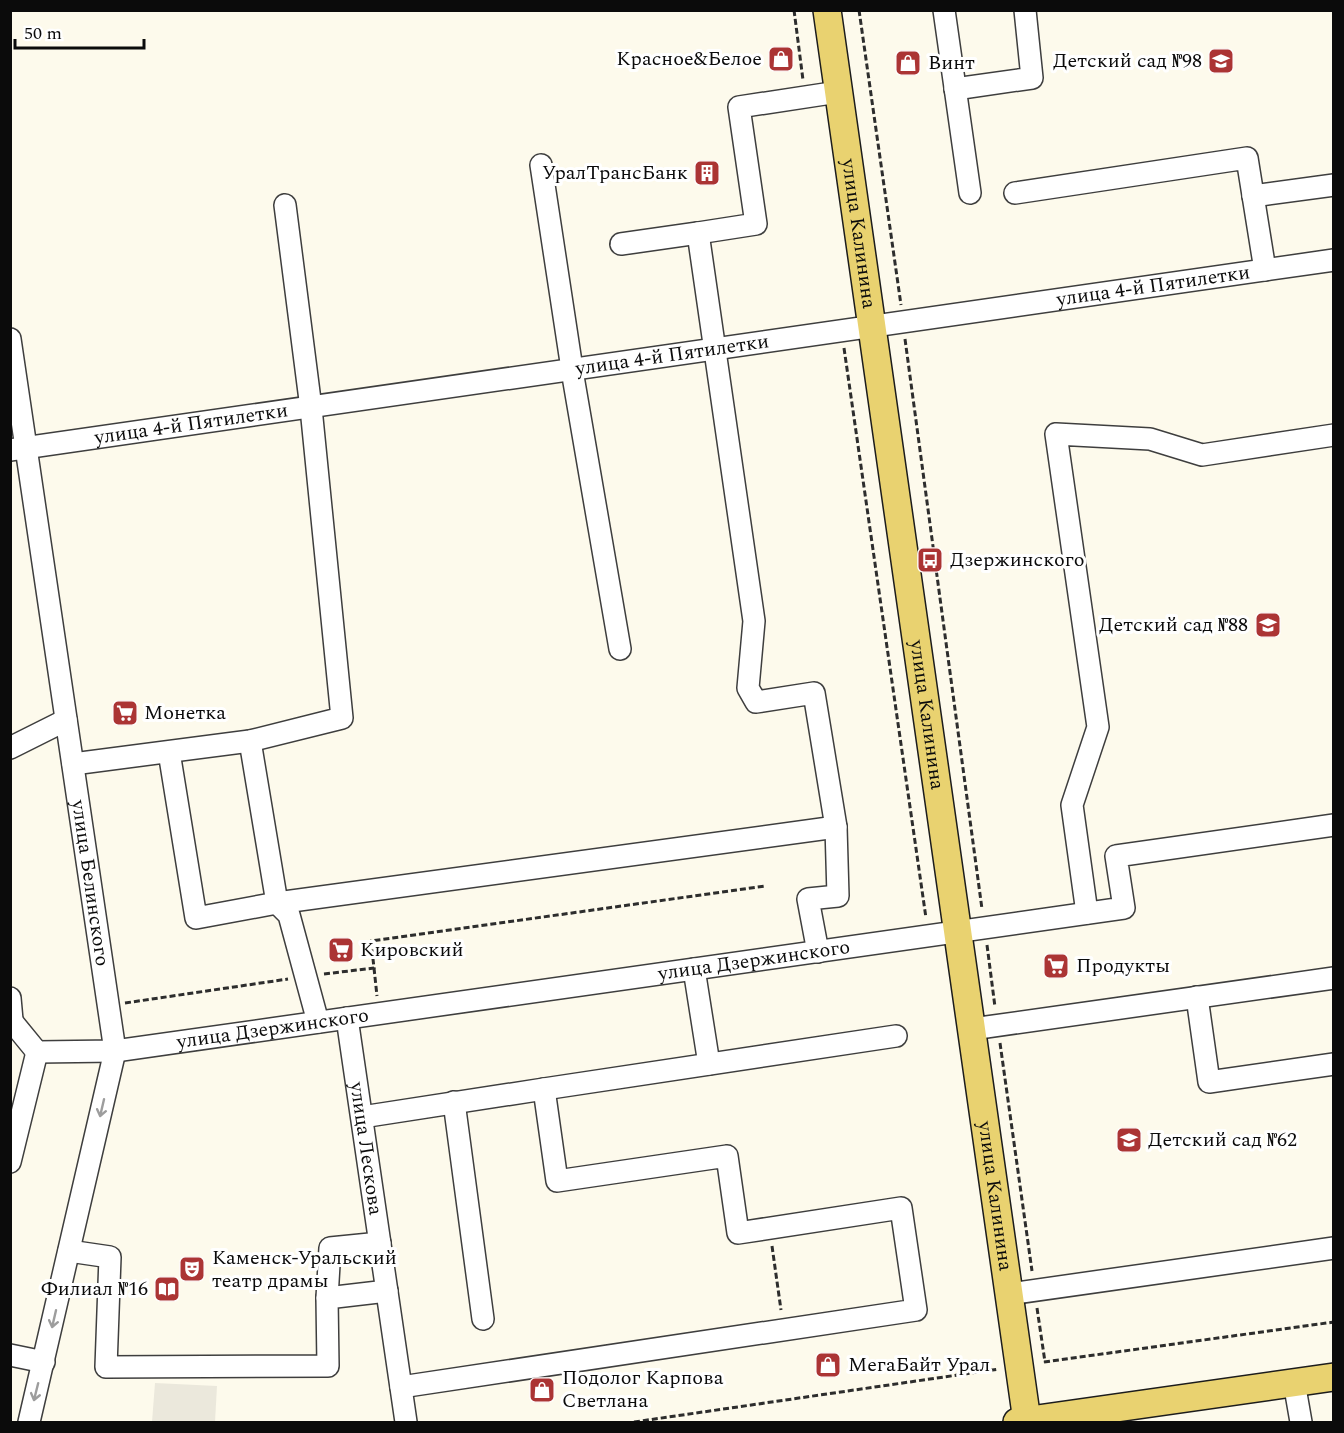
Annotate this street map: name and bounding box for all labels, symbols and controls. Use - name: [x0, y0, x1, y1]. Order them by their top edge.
- scale bar: [15, 12, 144, 50]
- text: 50 m: [24, 20, 62, 47]
- place label: Красное&Белое: [616, 44, 762, 74]
- shop icon: Красное&Белое: [766, 44, 796, 74]
- place label: Детский сад №98: [1053, 46, 1202, 76]
- school or university icon: Детский сад №98: [1206, 46, 1236, 76]
- shop icon: Винт: [893, 48, 923, 78]
- place label: Винт: [928, 48, 975, 78]
- street label: улица Калинина: [833, 156, 884, 311]
- place label: УралТрансБанк: [542, 158, 688, 188]
- building icon: УралТрансБанк: [692, 158, 722, 188]
- street label: улица 4-й Пятилетки: [1054, 257, 1252, 315]
- street label: улица 4-й Пятилетки: [572, 326, 771, 384]
- street label: улица 4-й Пятилетки: [91, 395, 290, 453]
- bus stop icon: Дзержинского: [915, 545, 945, 575]
- place label: Дзержинского: [950, 545, 1085, 575]
- place label: Детский сад №88: [1099, 610, 1248, 640]
- school or university icon: Детский сад №88: [1253, 610, 1283, 640]
- street label: улица Калинина: [901, 637, 952, 792]
- supermarket icon: Монетка: [110, 698, 140, 728]
- place label: Монетка: [144, 698, 226, 728]
- street label: улица Белинского: [63, 797, 117, 968]
- street label: улица Дзержинского: [655, 932, 852, 989]
- supermarket icon: Кировский: [326, 935, 356, 965]
- place label: Кировский: [360, 935, 463, 965]
- supermarket icon: Продукты: [1041, 951, 1071, 981]
- place label: Продукты: [1076, 951, 1170, 981]
- street label: улица Дзержинского: [174, 1000, 371, 1057]
- street label: улица Лескова: [341, 1079, 391, 1218]
- one-way arrow: [96, 1098, 107, 1118]
- street label: улица Калинина: [970, 1118, 1021, 1273]
- school or university icon: Детский сад №62: [1114, 1125, 1144, 1155]
- place label: Детский сад №62: [1148, 1125, 1297, 1155]
- place label: Каменск-Уральский театр драмы: [212, 1243, 397, 1296]
- theatre icon: Каменск-Уральский театр драмы: [177, 1254, 207, 1284]
- place label: Филиал №16: [41, 1274, 148, 1304]
- library icon: Филиал №16: [152, 1274, 182, 1304]
- one-way arrow: [47, 1309, 59, 1328]
- shop icon: МегаБайт Урал: [813, 1350, 843, 1380]
- place label: МегаБайт Урал: [848, 1350, 990, 1380]
- place label: Подолог Карпова Светлана: [562, 1363, 724, 1416]
- shop icon: Подолог Карпова Светлана: [527, 1375, 557, 1405]
- one-way arrow: [30, 1382, 42, 1401]

